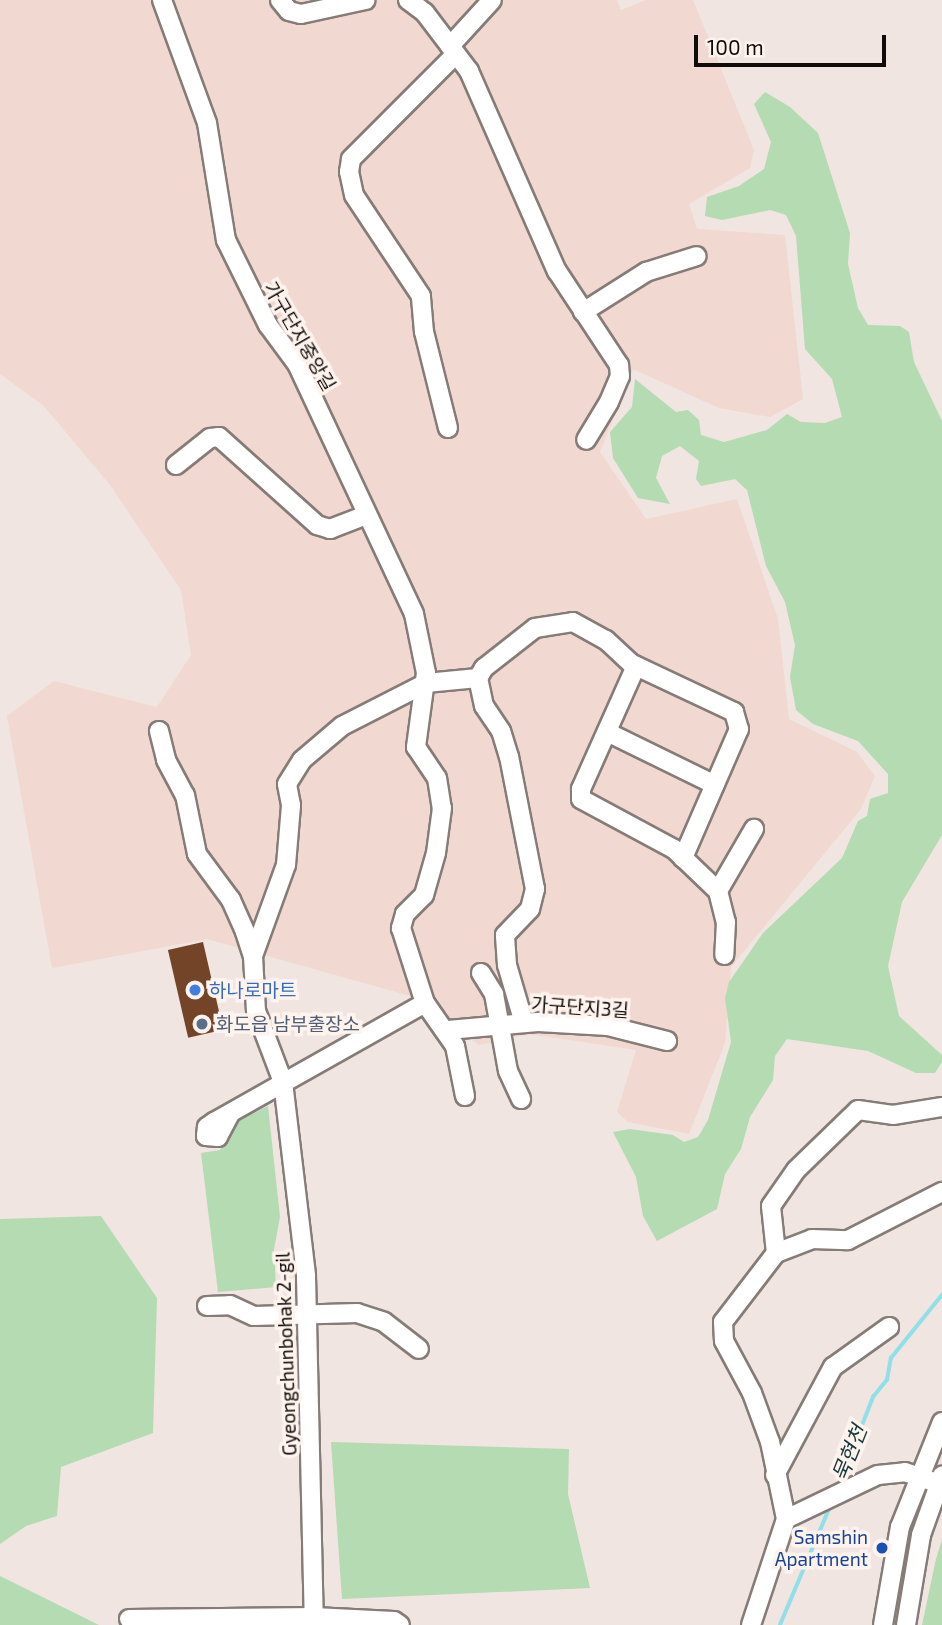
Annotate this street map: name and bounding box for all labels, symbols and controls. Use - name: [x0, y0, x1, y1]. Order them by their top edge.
- scale bar: [697, 21, 890, 65]
- text: 100 m: [707, 34, 764, 59]
- street label: 가구단지중앙길: [260, 277, 340, 395]
- place label: 하나로마트: [209, 979, 296, 1001]
- marker: 하나로마트: [187, 982, 203, 998]
- street label: 가구단지3길: [530, 992, 630, 1022]
- place label: 화도읍 남부출장소: [216, 1013, 360, 1035]
- marker: 화도읍 남부출장소: [194, 1016, 210, 1032]
- street label: Gyeongchunbohak 2-gil: [271, 1252, 301, 1456]
- water label: 묵현천: [826, 1421, 872, 1485]
- place label: Samshin Apartment: [775, 1526, 868, 1570]
- marker: Samshin Apartment: [874, 1540, 890, 1556]

